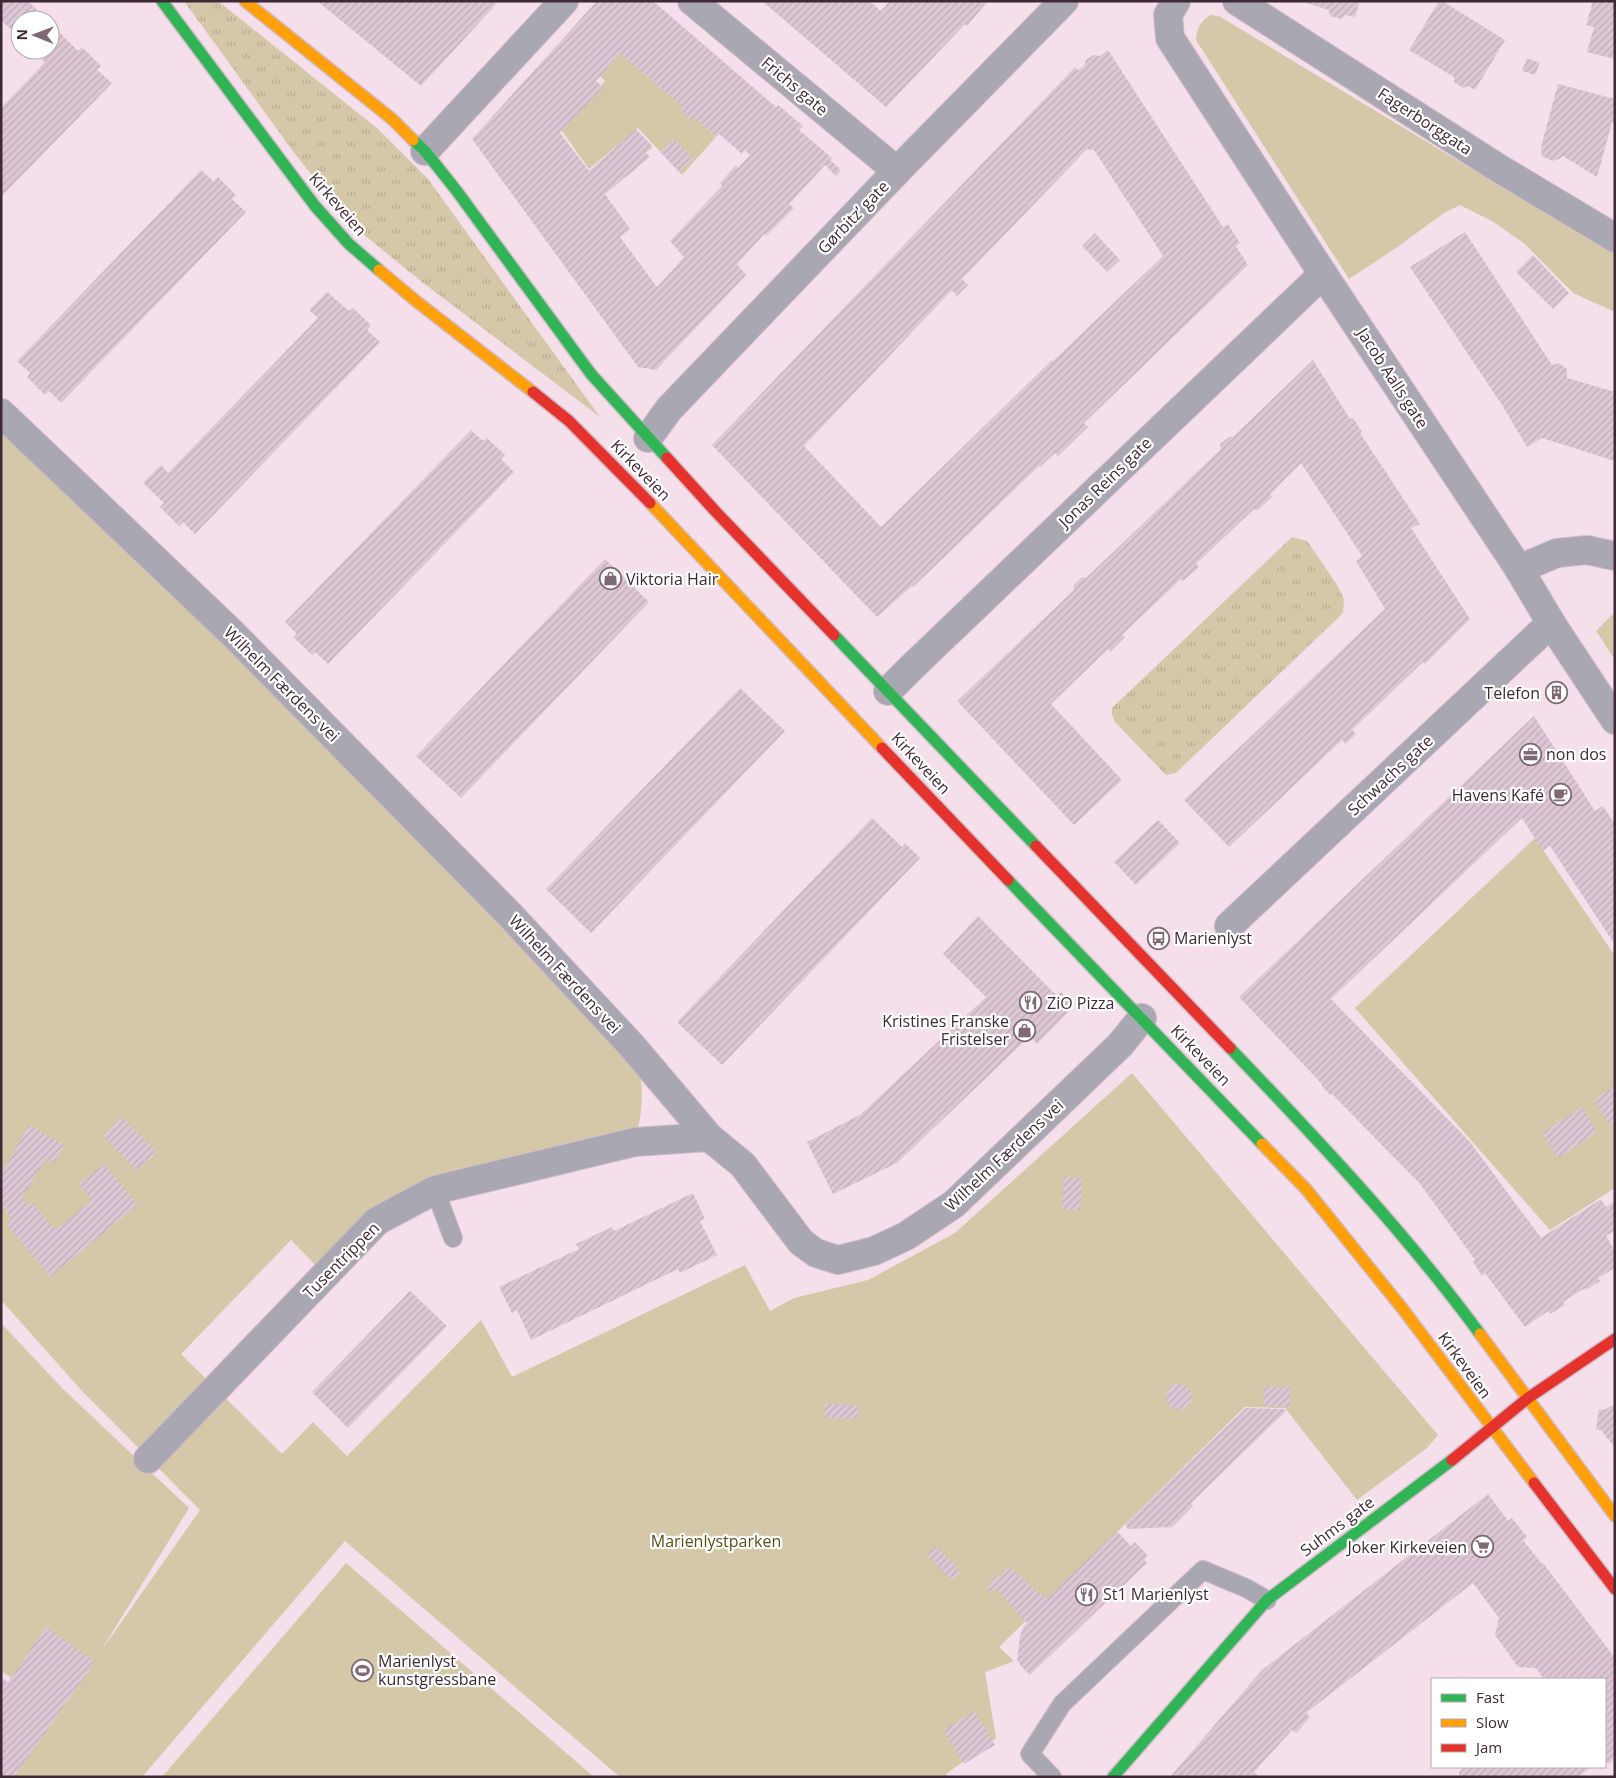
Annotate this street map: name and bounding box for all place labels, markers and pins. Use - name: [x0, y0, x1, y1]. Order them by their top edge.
- shop icon: Viktoria Hair: [598, 567, 622, 591]
- place label: Viktoria Hair: [626, 568, 719, 590]
- building icon: Telefon: [1544, 681, 1568, 705]
- place label: Telefon: [1484, 682, 1540, 704]
- office icon: non dos: [1518, 742, 1542, 766]
- place label: non dos: [1546, 743, 1606, 765]
- cafe icon: Havens Kafé: [1548, 783, 1572, 807]
- place label: Havens Kafé: [1452, 784, 1544, 806]
- bus stop icon: Marienlyst: [1146, 926, 1170, 950]
- place label: Marienlyst: [1174, 927, 1252, 949]
- restaurant icon: ZiO Pizza: [1019, 991, 1043, 1015]
- place label: ZiO Pizza: [1047, 992, 1114, 1014]
- place label: Kristines Franske Fristelser: [882, 1010, 1009, 1050]
- shop icon: Kristines Franske Fristelser: [1013, 1018, 1037, 1042]
- supermarket icon: Joker Kirkeveien: [1471, 1535, 1495, 1559]
- place label: Joker Kirkeveien: [1345, 1536, 1467, 1558]
- restaurant icon: St1 Marienlyst: [1075, 1582, 1099, 1606]
- place label: St1 Marienlyst: [1103, 1583, 1209, 1605]
- place label: Marienlyst kunstgressbane: [378, 1650, 496, 1690]
- sports icon: Marienlyst kunstgressbane: [350, 1658, 374, 1682]

